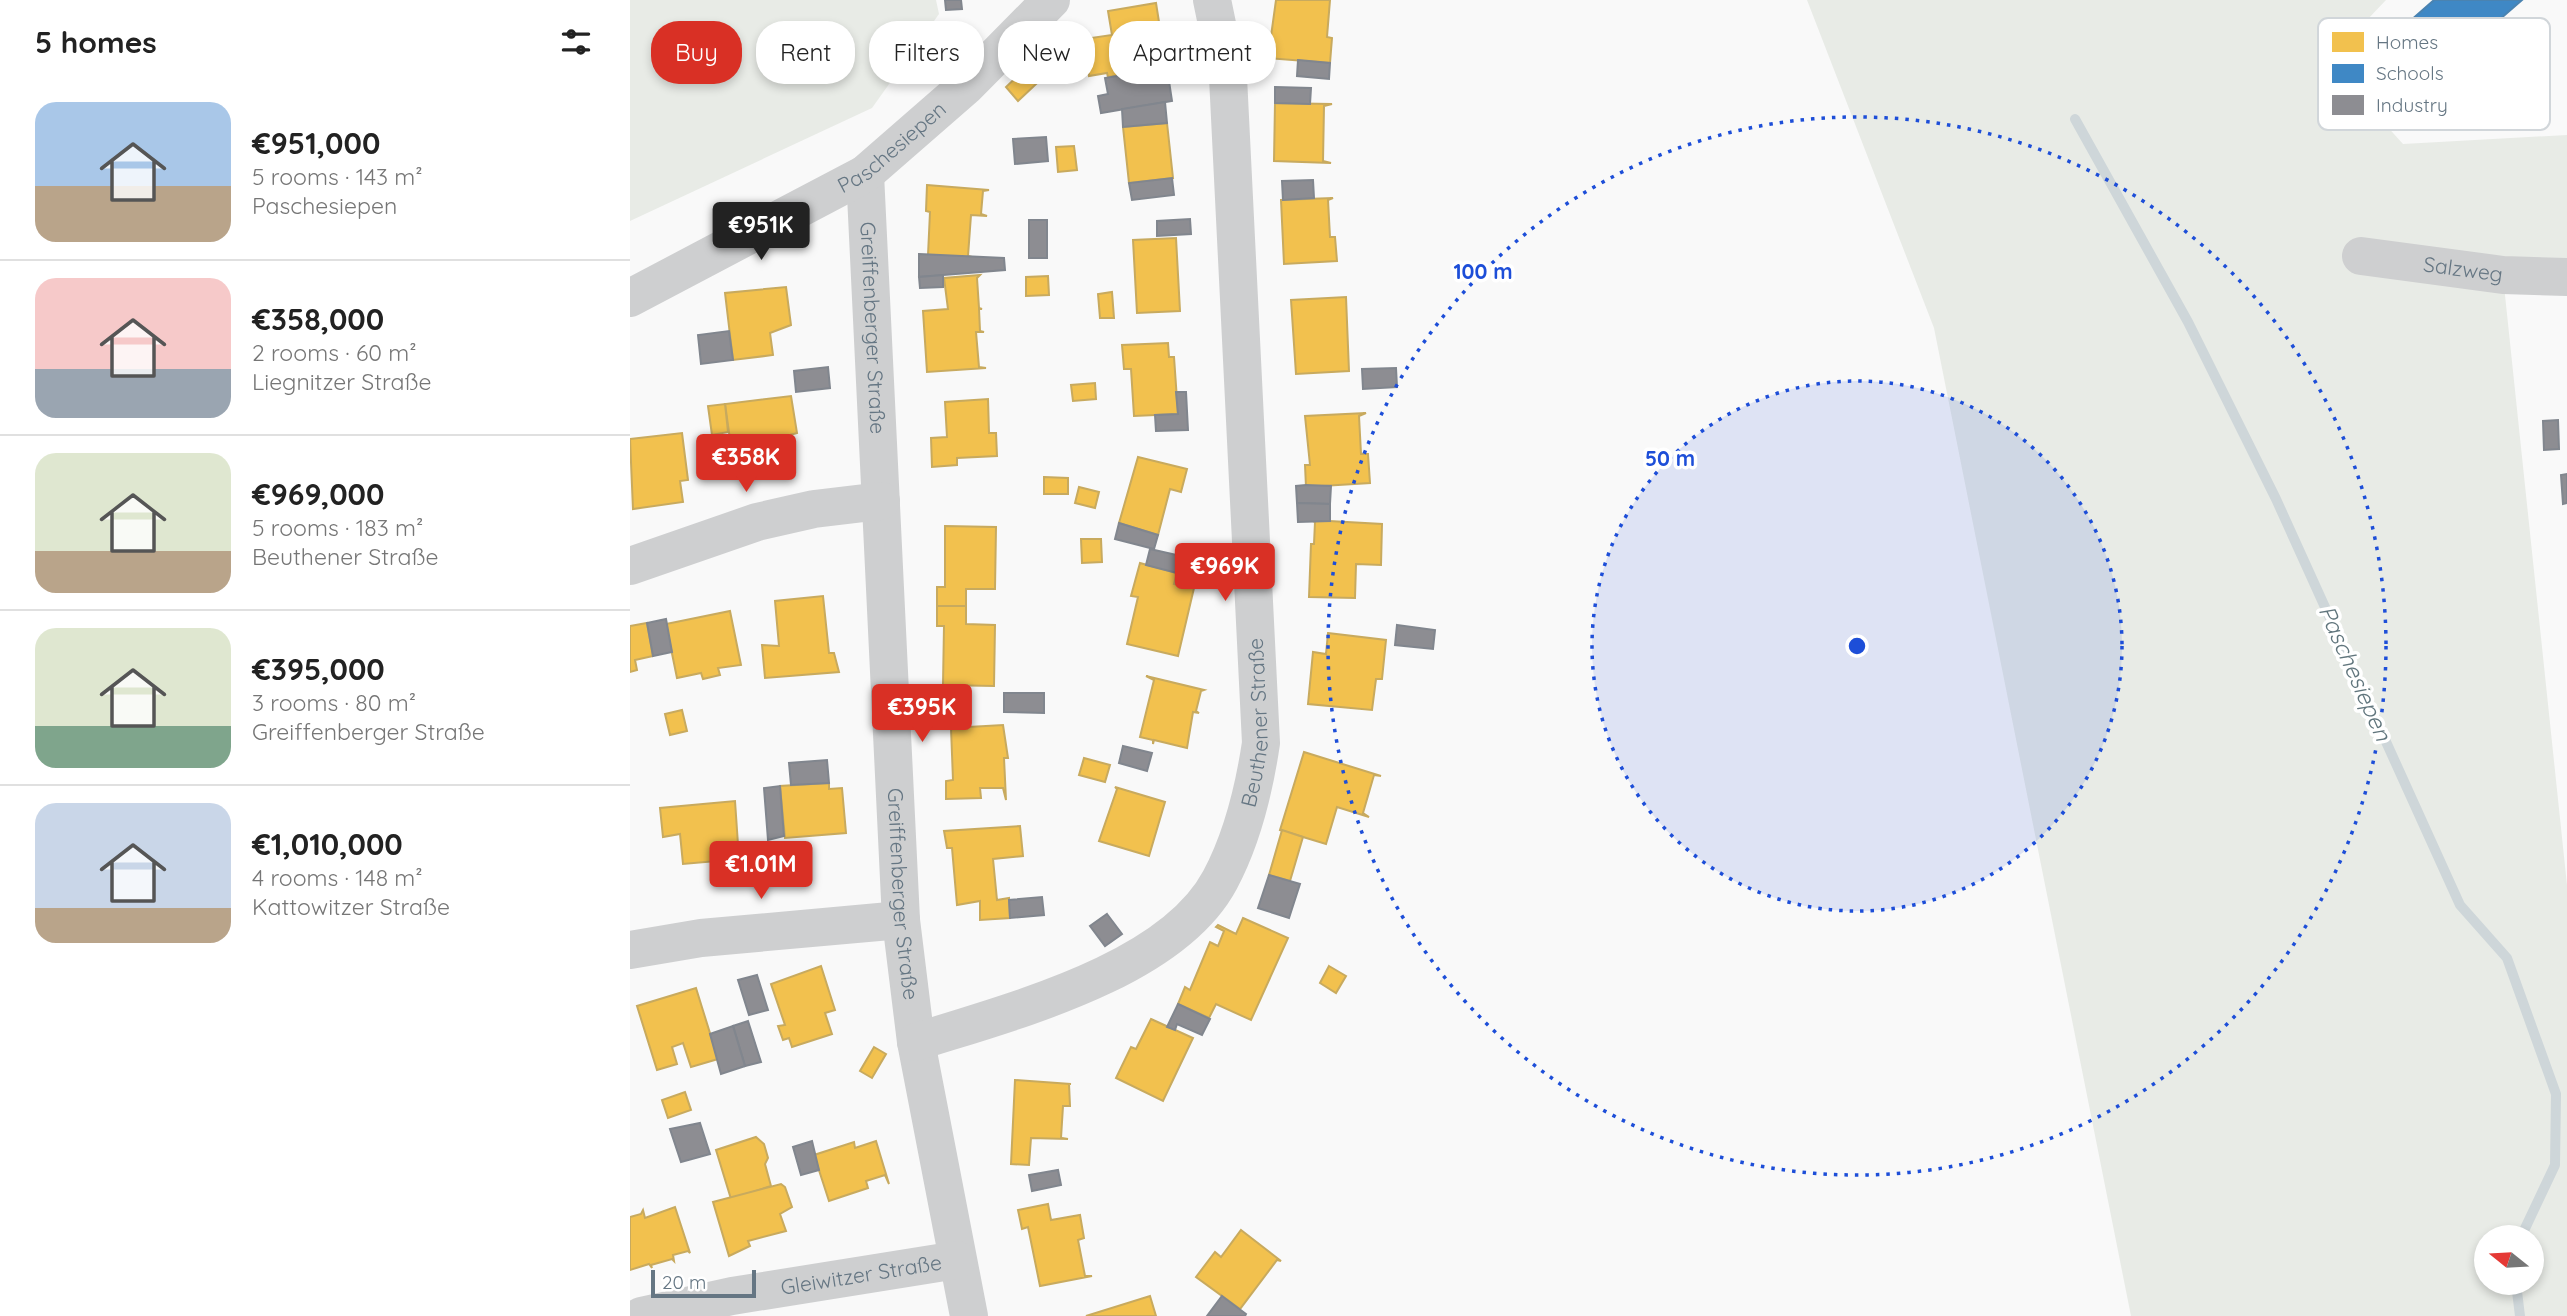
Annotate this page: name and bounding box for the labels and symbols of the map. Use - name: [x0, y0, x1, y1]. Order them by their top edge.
- legend: [2318, 18, 2550, 130]
- text: Homes: [2376, 30, 2438, 54]
- text: Schools: [2376, 61, 2444, 85]
- text: Industry: [2376, 93, 2448, 117]
- street label: Paschesiepen: [833, 95, 951, 198]
- pin: €951K: [712, 202, 810, 262]
- street label: Greiffenberger Straße: [855, 221, 892, 435]
- street label: Salzweg: [2422, 250, 2505, 287]
- text: 100 m: [1453, 258, 1513, 284]
- pin: €358K: [697, 434, 795, 494]
- text: 50 m: [1645, 445, 1695, 471]
- pin: €969K: [1176, 544, 1274, 603]
- water label: Paschesiepen: [2313, 601, 2399, 746]
- centre of rings: [1845, 634, 1869, 658]
- street label: Beuthener Straße: [1235, 637, 1273, 810]
- pin: €395K: [873, 684, 971, 744]
- street label: Greiffenberger Straße: [883, 787, 925, 1001]
- pin: €1.01M: [704, 842, 818, 901]
- north arrow: [2474, 1225, 2544, 1295]
- street label: Gleiwitzer Straße: [779, 1249, 943, 1300]
- scale bar: [651, 1267, 756, 1299]

